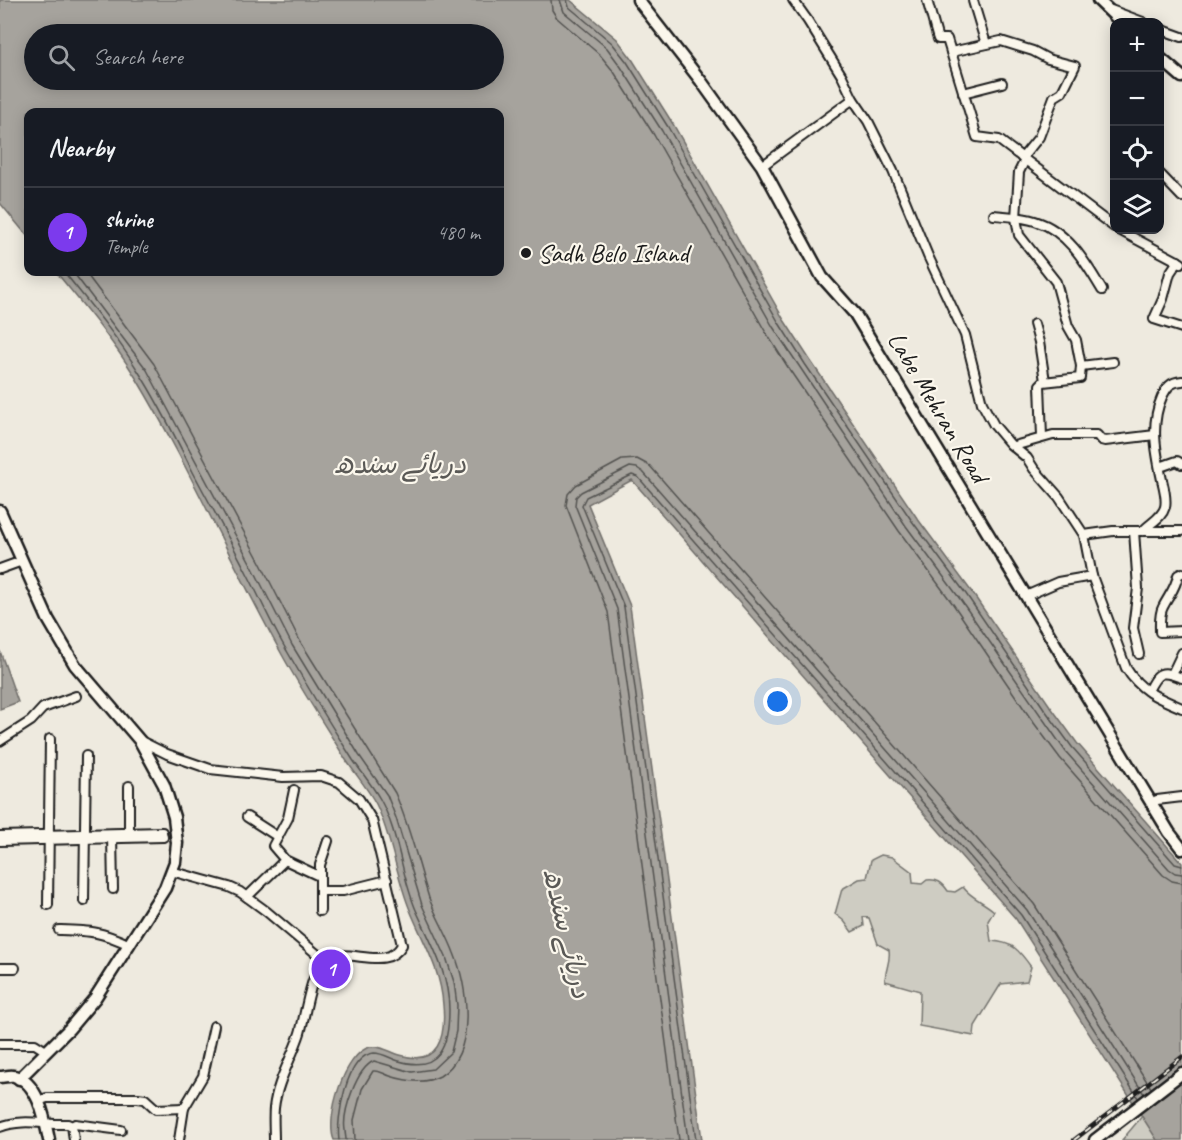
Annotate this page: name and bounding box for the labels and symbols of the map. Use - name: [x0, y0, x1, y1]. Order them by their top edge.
- place label: Sadh Belo Island: [538, 237, 692, 270]
- marker: Sadh Belo Island: [519, 246, 533, 260]
- street label: Labe Mehran Road: [880, 326, 998, 492]
- water label: دریائے سندھ: [334, 447, 466, 482]
- your location: [763, 687, 792, 716]
- water label: دریائے سندھ: [535, 865, 598, 1002]
- pin: 1: [312, 946, 350, 992]

